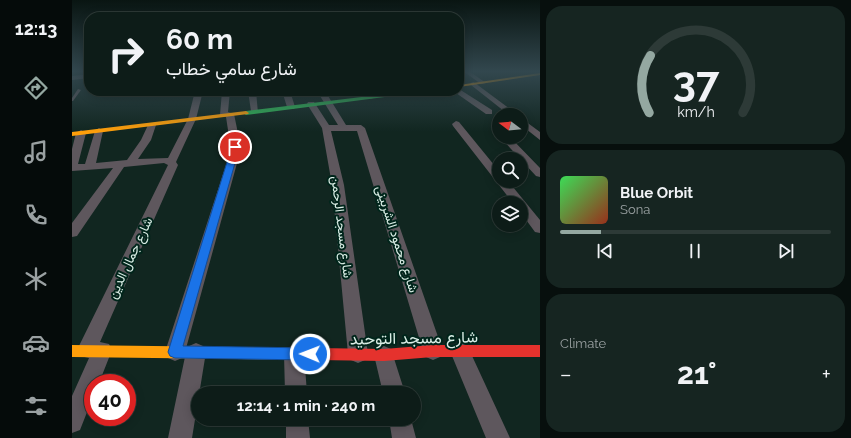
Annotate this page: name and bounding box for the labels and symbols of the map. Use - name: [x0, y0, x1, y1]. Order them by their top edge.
- north arrow: [492, 108, 528, 144]
- pin: [218, 130, 252, 164]
- street label: شارع مسجد الرحمن: [326, 175, 356, 279]
- street label: شارع محمود الشربينى: [371, 183, 421, 295]
- street label: شارع جمال الدين: [105, 215, 157, 302]
- street label: شارع مسجد التوحيد: [350, 327, 478, 351]
- position arrow: [289, 333, 331, 375]
- speed limit sign: 40: [84, 374, 136, 426]

